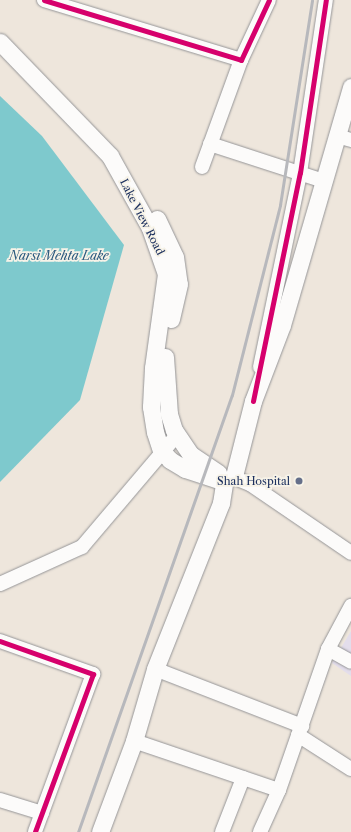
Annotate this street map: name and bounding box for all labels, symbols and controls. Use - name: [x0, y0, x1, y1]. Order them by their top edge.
- street label: Lake View Road: [117, 176, 167, 258]
- water label: Narsi Mehta Lake: [9, 249, 109, 263]
- place label: Shah Hospital: [217, 474, 290, 488]
- marker: Shah Hospital: [293, 475, 305, 487]

